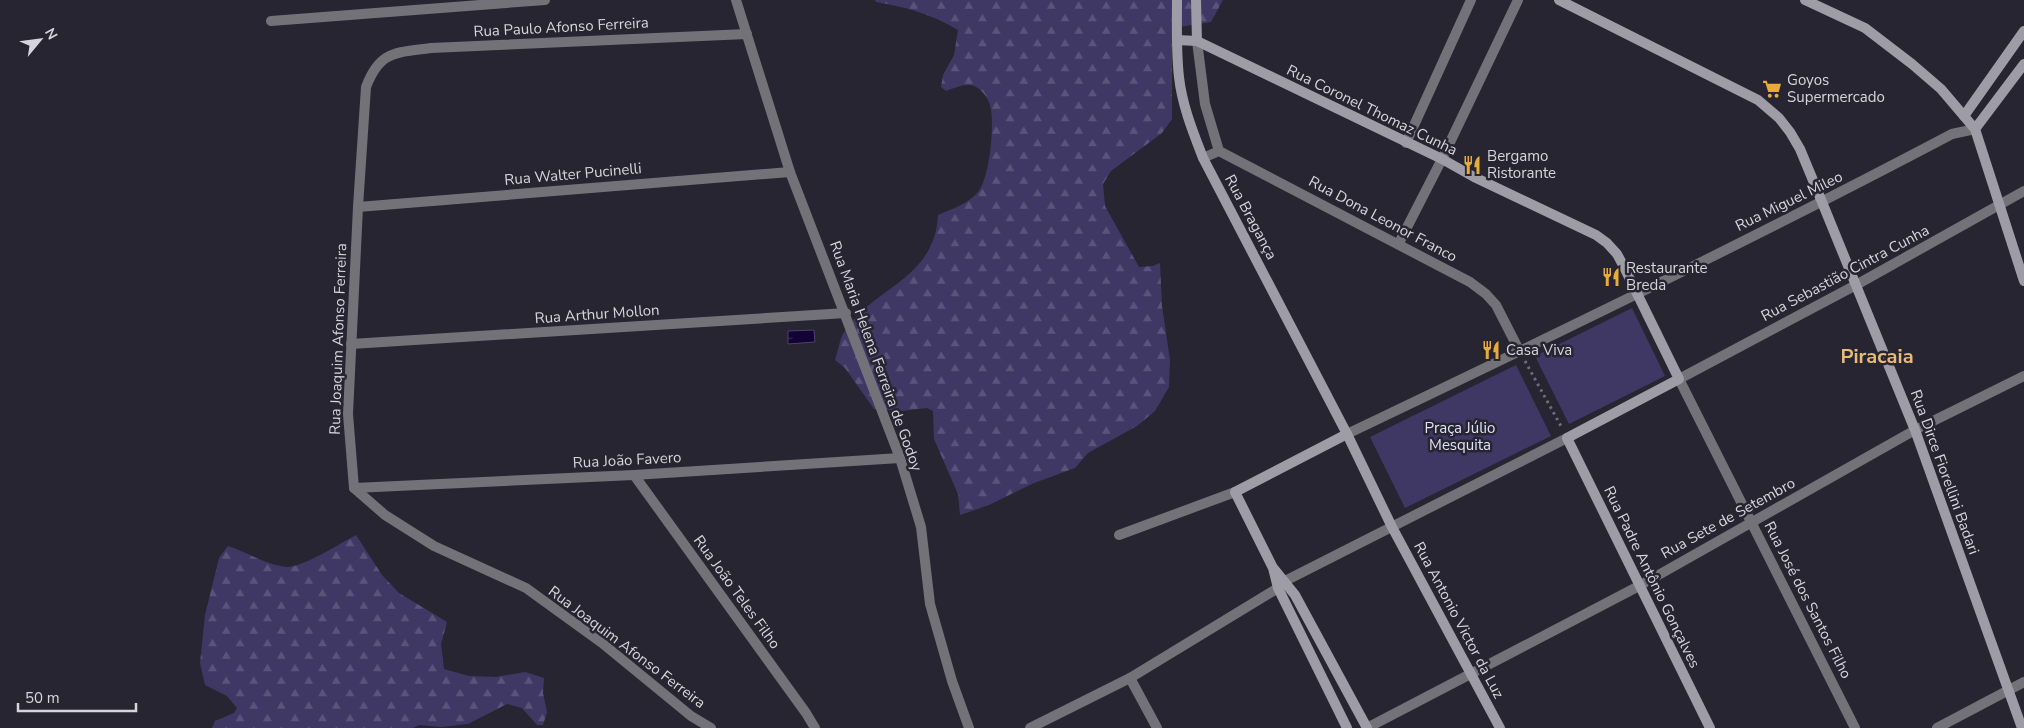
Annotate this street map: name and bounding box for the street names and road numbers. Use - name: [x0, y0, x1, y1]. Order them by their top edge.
- street label: Rua Paulo Afonso Ferreira: [473, 12, 649, 42]
- street label: Rua Coronel Thomaz Cunha: [1283, 60, 1461, 160]
- street label: Rua Walter Pucinelli: [504, 158, 642, 190]
- street label: Rua Miguel Mileo: [1732, 166, 1846, 236]
- street label: Rua Bragança: [1220, 171, 1282, 263]
- street label: Rua Dona Leonor Franco: [1305, 171, 1461, 267]
- street label: Rua Sebastião Cintra Cunha: [1757, 220, 1933, 326]
- street label: Rua Maria Helena Ferreira de Godoy: [825, 238, 927, 474]
- street label: Rua Joaquim Afonso Ferreira: [325, 243, 351, 435]
- street label: Rua Arthur Mollon: [534, 300, 660, 328]
- street label: Rua Dirce Fiorellini Badari: [1906, 387, 1984, 557]
- street label: Rua João Favero: [572, 447, 682, 473]
- street label: Rua Sete de Setembro: [1657, 473, 1799, 563]
- street label: Rua Padre Antônio Gonçalves: [1599, 483, 1705, 671]
- street label: Rua José dos Santos Filho: [1760, 518, 1856, 682]
- street label: Rua João Teles Filho: [689, 531, 785, 653]
- street label: Rua Antonio Victor da Luz: [1409, 538, 1509, 702]
- street label: Rua Joaquim Afonso Ferreira: [544, 581, 710, 713]

